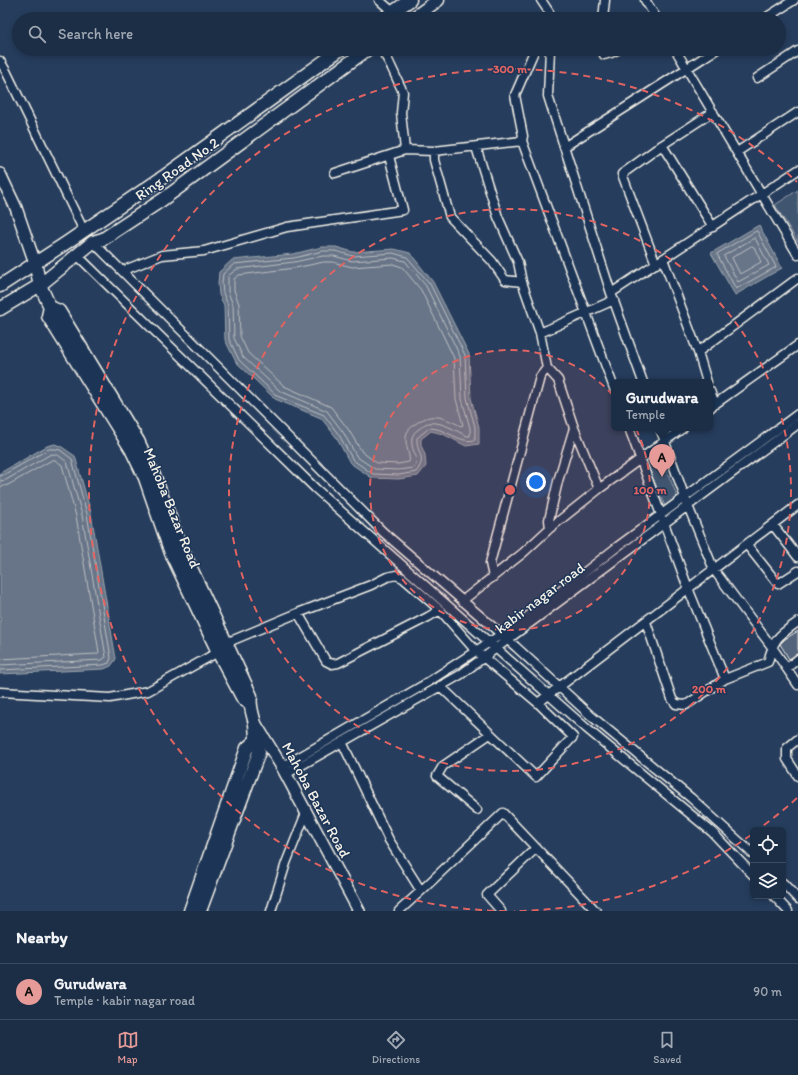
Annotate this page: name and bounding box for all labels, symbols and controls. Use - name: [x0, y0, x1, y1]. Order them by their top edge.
- search box: [12, 12, 786, 56]
- icon: search: [26, 23, 48, 45]
- text: Search here: [58, 25, 133, 43]
- text: 300 m: [493, 62, 528, 76]
- street label: Ring Road No.2: [132, 133, 222, 204]
- popup: [611, 379, 713, 431]
- text: Gurudwara: [626, 389, 698, 407]
- text: Temple: [626, 407, 665, 422]
- pin: A: [649, 444, 675, 477]
- street label: Mahoba Bazar Road: [140, 445, 204, 571]
- your location: [526, 472, 546, 492]
- centre of rings: [503, 483, 517, 497]
- text: 100 m: [633, 483, 667, 497]
- street label: kabir nagar road: [492, 559, 588, 637]
- text: 200 m: [692, 682, 727, 696]
- street label: Mahoba Bazar Road: [278, 739, 354, 861]
- map controls: [750, 827, 786, 899]
- button: locate: [750, 827, 786, 863]
- button: layers: [750, 863, 786, 899]
- text: Nearby: [16, 927, 68, 947]
- text: Gurudwara: [54, 975, 127, 993]
- text: A: [25, 984, 33, 999]
- text: 90 m: [753, 984, 782, 999]
- text: Temple · kabir nagar road: [54, 993, 195, 1008]
- tab: Map: [117, 1029, 139, 1066]
- tab: Directions: [372, 1029, 420, 1066]
- tab: Saved: [653, 1029, 681, 1066]

